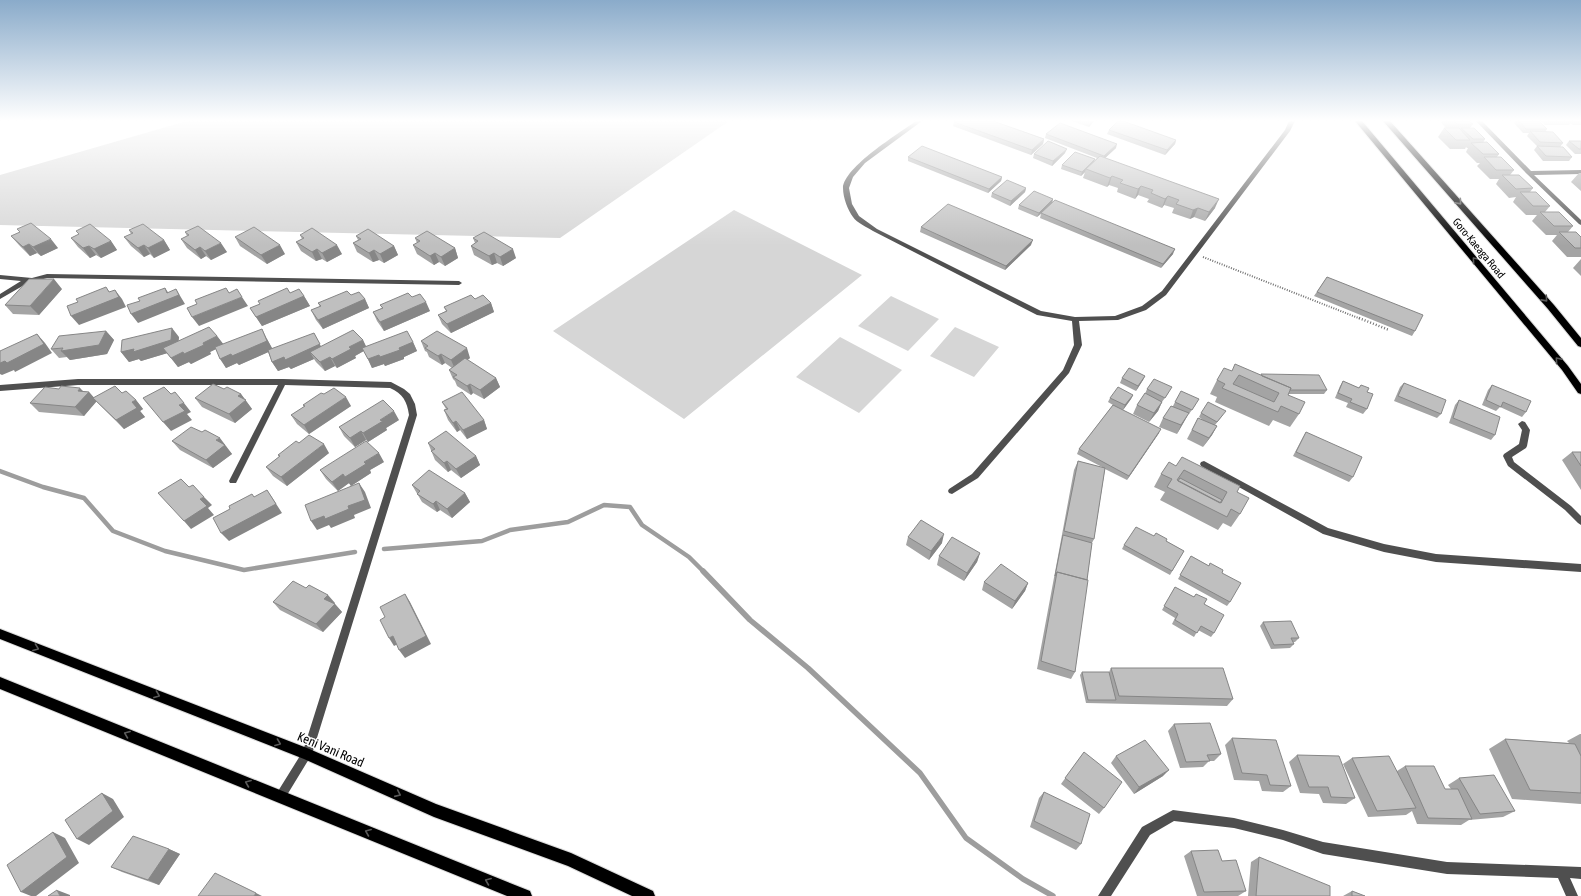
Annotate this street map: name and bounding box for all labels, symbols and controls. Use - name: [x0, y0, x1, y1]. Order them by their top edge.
- one-way arrow: [1454, 197, 1461, 205]
- street label: Goro-Kaeaga Road: [1450, 216, 1508, 280]
- one-way arrow: [1472, 257, 1479, 265]
- one-way arrow: [1540, 295, 1547, 302]
- one-way arrow: [1556, 357, 1563, 364]
- one-way arrow: [32, 643, 40, 651]
- one-way arrow: [154, 691, 161, 699]
- street label: Keni Vani Road: [295, 729, 366, 770]
- one-way arrow: [124, 731, 131, 739]
- one-way arrow: [275, 738, 282, 746]
- one-way arrow: [244, 780, 251, 788]
- one-way arrow: [393, 789, 401, 797]
- one-way arrow: [364, 829, 371, 837]
- one-way arrow: [485, 878, 492, 886]

